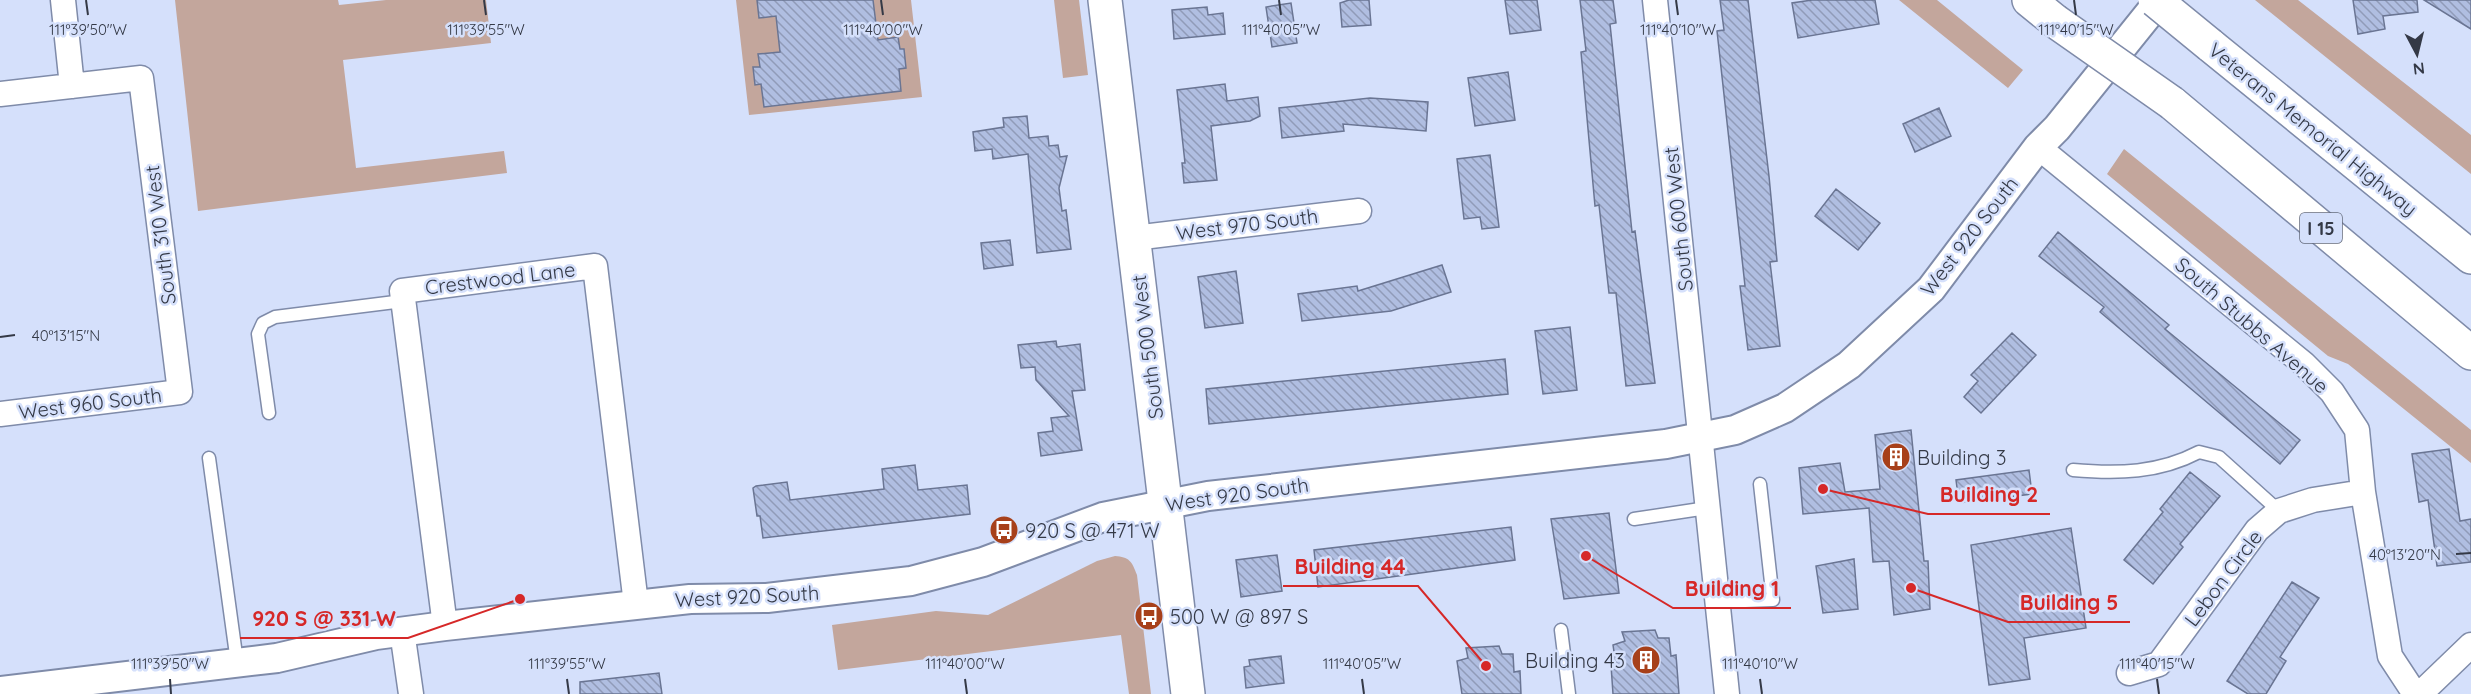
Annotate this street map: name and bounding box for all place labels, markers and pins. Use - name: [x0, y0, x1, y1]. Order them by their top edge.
- building icon: Building 3: [1880, 441, 1912, 473]
- place label: Building 3: [1917, 445, 2006, 470]
- callout: Building 2: [1928, 475, 2050, 514]
- bus stop icon: 920 S @ 471 W: [988, 514, 1020, 546]
- place label: 920 S @ 471 W: [1025, 518, 1160, 543]
- callout: Building 44: [1283, 547, 1418, 586]
- callout: Building 1: [1673, 569, 1791, 608]
- callout: Building 5: [2008, 583, 2130, 622]
- callout: 920 S @ 331 W: [240, 599, 408, 638]
- bus stop icon: 500 W @ 897 S: [1133, 600, 1165, 632]
- place label: 500 W @ 897 S: [1170, 604, 1308, 629]
- building icon: Building 43: [1630, 644, 1662, 676]
- place label: Building 43: [1525, 648, 1625, 673]

